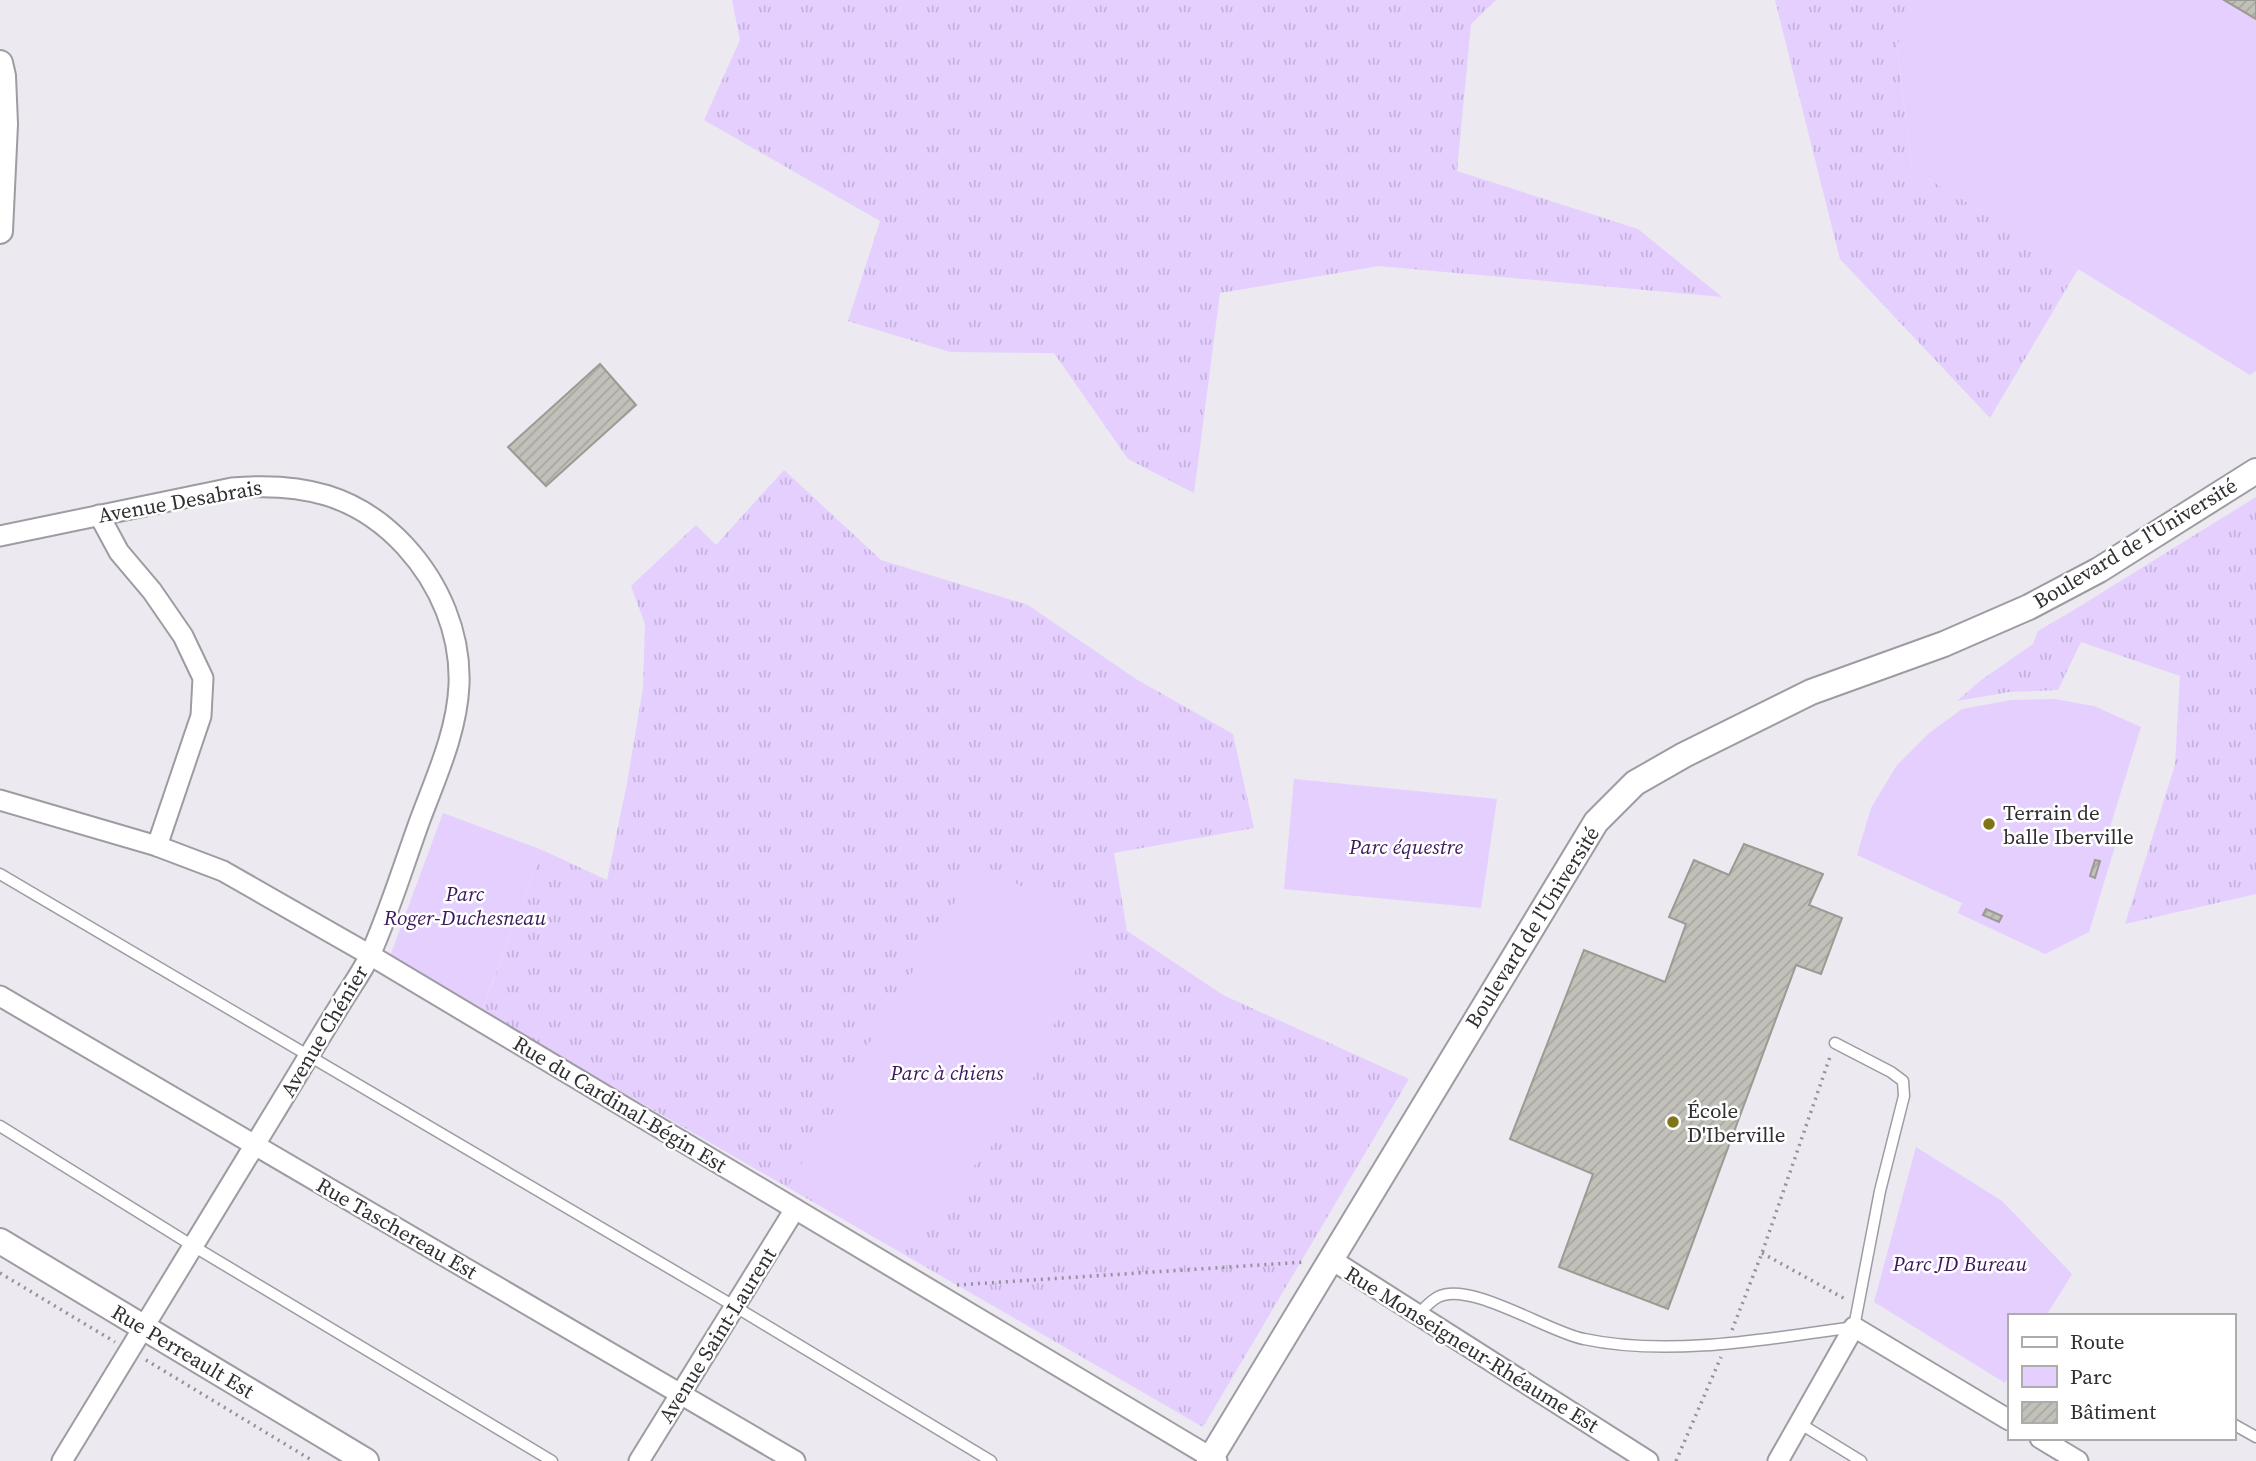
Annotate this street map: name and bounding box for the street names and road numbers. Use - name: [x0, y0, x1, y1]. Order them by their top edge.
- street label: Boulevard de l'Université: [2028, 471, 2242, 615]
- street label: Avenue Desabrais: [96, 472, 264, 530]
- street label: Boulevard de l'Université: [1458, 821, 1606, 1033]
- street label: Avenue Chénier: [273, 960, 375, 1102]
- street label: Rue du Cardinal-Bégin Est: [508, 1029, 732, 1179]
- street label: Rue Taschereau Est: [311, 1170, 483, 1286]
- street label: Avenue Saint-Laurent: [651, 1242, 783, 1428]
- street label: Rue Monseigneur-Rhéaume Est: [1340, 1259, 1605, 1439]
- street label: Rue Perreault Est: [106, 1297, 260, 1405]

